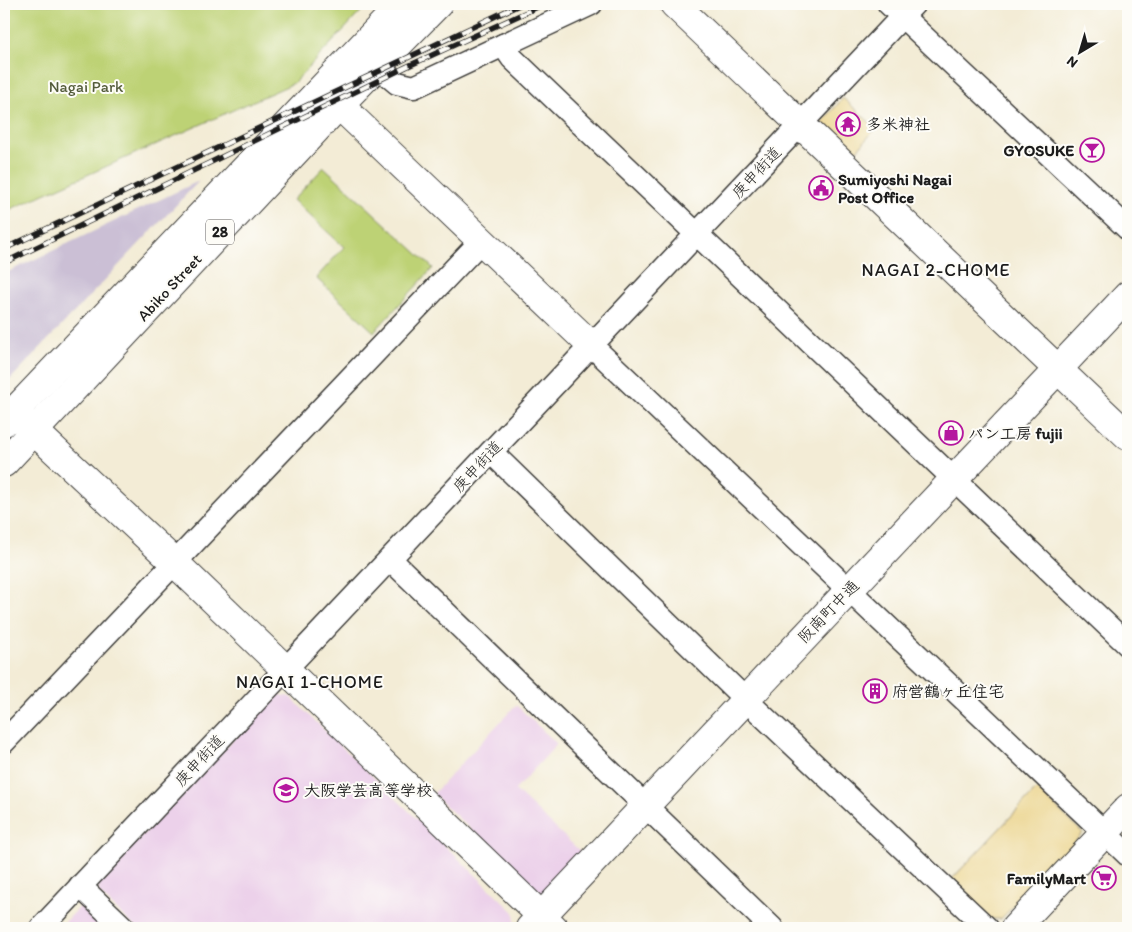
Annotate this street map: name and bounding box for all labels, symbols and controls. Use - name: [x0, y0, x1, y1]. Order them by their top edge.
- north arrow: [1054, 28, 1104, 78]
- text: N: [1063, 52, 1081, 71]
- park label: Nagai Park: [49, 77, 124, 96]
- temple icon: 多米神社: [835, 111, 861, 137]
- place label: 多米神社: [866, 115, 930, 134]
- bar icon: GYOSUKE: [1079, 137, 1105, 163]
- place label: GYOSUKE: [1004, 141, 1074, 160]
- street label: 庚申街道: [728, 142, 785, 202]
- place label: Sumiyoshi Nagai Post Office: [838, 170, 952, 207]
- public building icon: Sumiyoshi Nagai Post Office: [808, 175, 834, 201]
- road number: 28: [206, 220, 234, 244]
- street label: Abiko Street: [133, 250, 205, 325]
- district label: NAGAI 2-CHOME: [862, 259, 1010, 281]
- shop icon: パン工房 fujii: [938, 420, 964, 446]
- place label: パン工房 fujii: [968, 424, 1063, 444]
- street label: 庚申街道: [449, 436, 506, 496]
- street label: 阪南町中通: [794, 576, 863, 647]
- district label: NAGAI 1-CHOME: [236, 671, 384, 693]
- building icon: 府営鶴ヶ丘住宅: [862, 678, 888, 704]
- place label: 府営鶴ヶ丘住宅: [892, 682, 1004, 701]
- street label: 庚申街道: [171, 730, 228, 790]
- school or university icon: 大阪学芸高等学校: [273, 777, 299, 803]
- place label: 大阪学芸高等学校: [304, 781, 432, 800]
- supermarket icon: FamilyMart: [1091, 865, 1117, 891]
- place label: FamilyMart: [1007, 869, 1086, 889]

